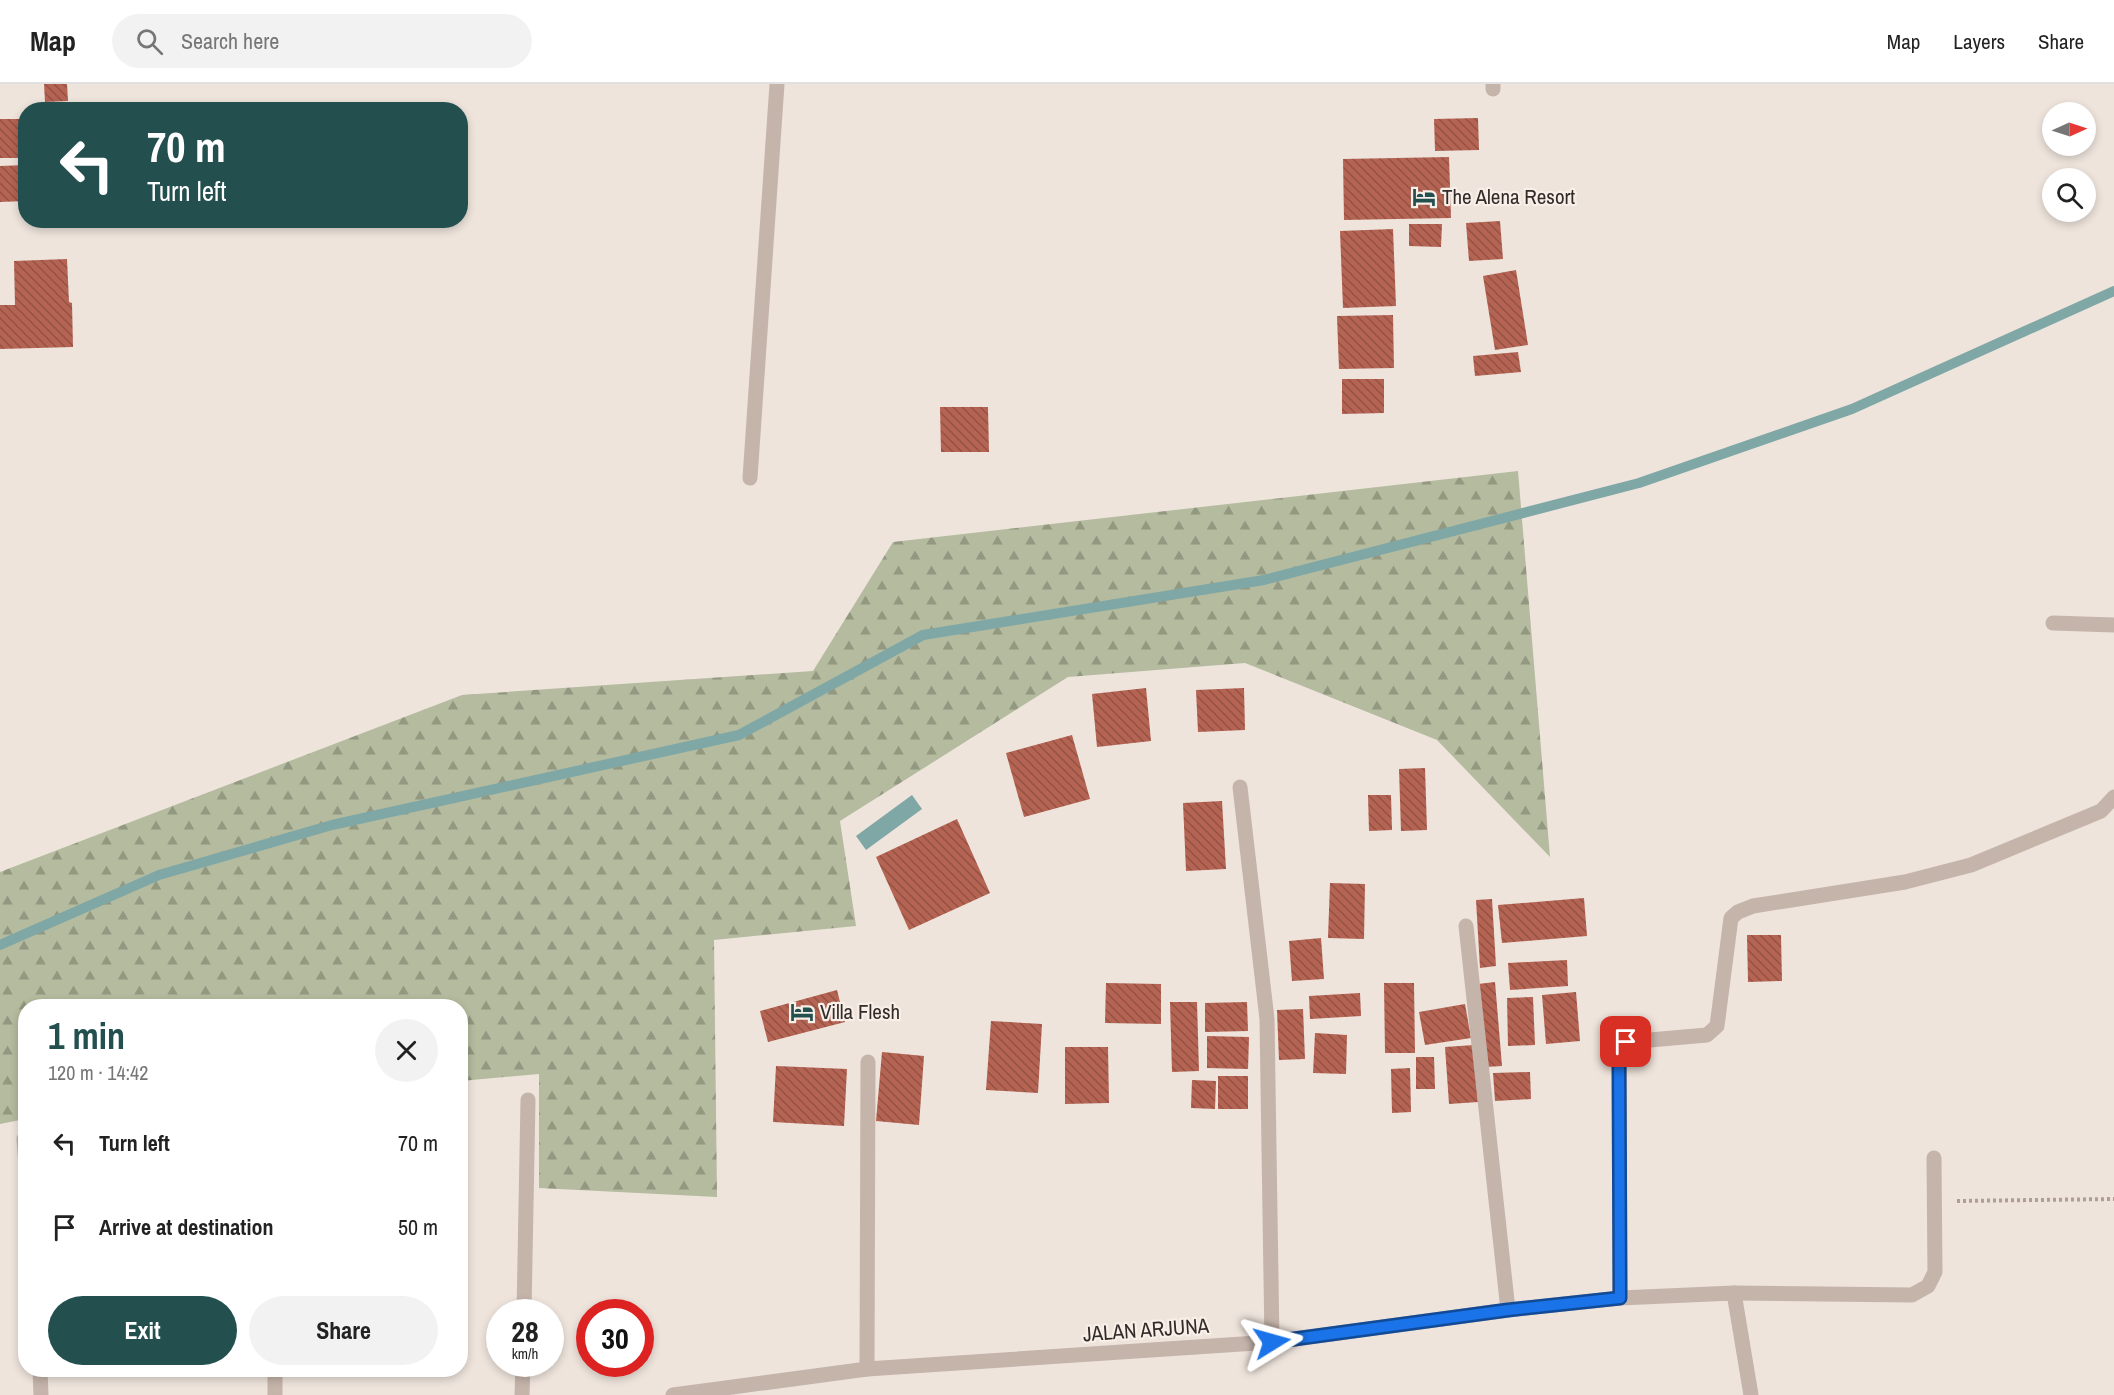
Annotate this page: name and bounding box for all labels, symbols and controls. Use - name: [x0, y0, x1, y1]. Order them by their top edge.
- search box: [112, 14, 532, 68]
- text: Map: [30, 22, 76, 60]
- icon: search: [133, 25, 166, 58]
- text: Search here: [181, 26, 279, 56]
- text: Map: [1887, 27, 1920, 56]
- text: Layers: [1953, 27, 2005, 56]
- text: Share: [2038, 27, 2084, 56]
- north arrow: [2042, 102, 2096, 156]
- map controls: [2042, 102, 2096, 222]
- text: 70 m: [147, 119, 226, 175]
- icon: left: [48, 126, 126, 204]
- button: search: [2042, 168, 2096, 222]
- text: Turn left: [147, 173, 226, 209]
- place label: The Alena Resort: [1442, 182, 1575, 211]
- hotel icon: The Alena Resort: [1411, 184, 1437, 210]
- place label: Villa Flesh: [820, 997, 900, 1026]
- hotel icon: Villa Flesh: [789, 999, 815, 1025]
- text: 1 min: [48, 1012, 125, 1060]
- pin: [1600, 1016, 1651, 1067]
- button: close: [375, 1019, 438, 1082]
- icon: arrive: [1609, 1025, 1642, 1058]
- text: 120 m · 14:42: [48, 1059, 148, 1086]
- icon: left: [48, 1127, 81, 1160]
- text: Turn left: [99, 1128, 170, 1158]
- text: 70 m: [398, 1128, 438, 1158]
- icon: arrive: [48, 1211, 81, 1244]
- text: Arrive at destination: [99, 1212, 273, 1242]
- text: 50 m: [398, 1212, 438, 1242]
- button: Exit: [48, 1296, 237, 1365]
- button: Share: [249, 1296, 438, 1365]
- speed limit sign: 30: [576, 1299, 654, 1377]
- position arrow: [1240, 1310, 1304, 1374]
- text: 28: [511, 1311, 539, 1351]
- street label: JALAN ARJUNA: [1082, 1311, 1210, 1348]
- text: km/h: [512, 1343, 538, 1364]

